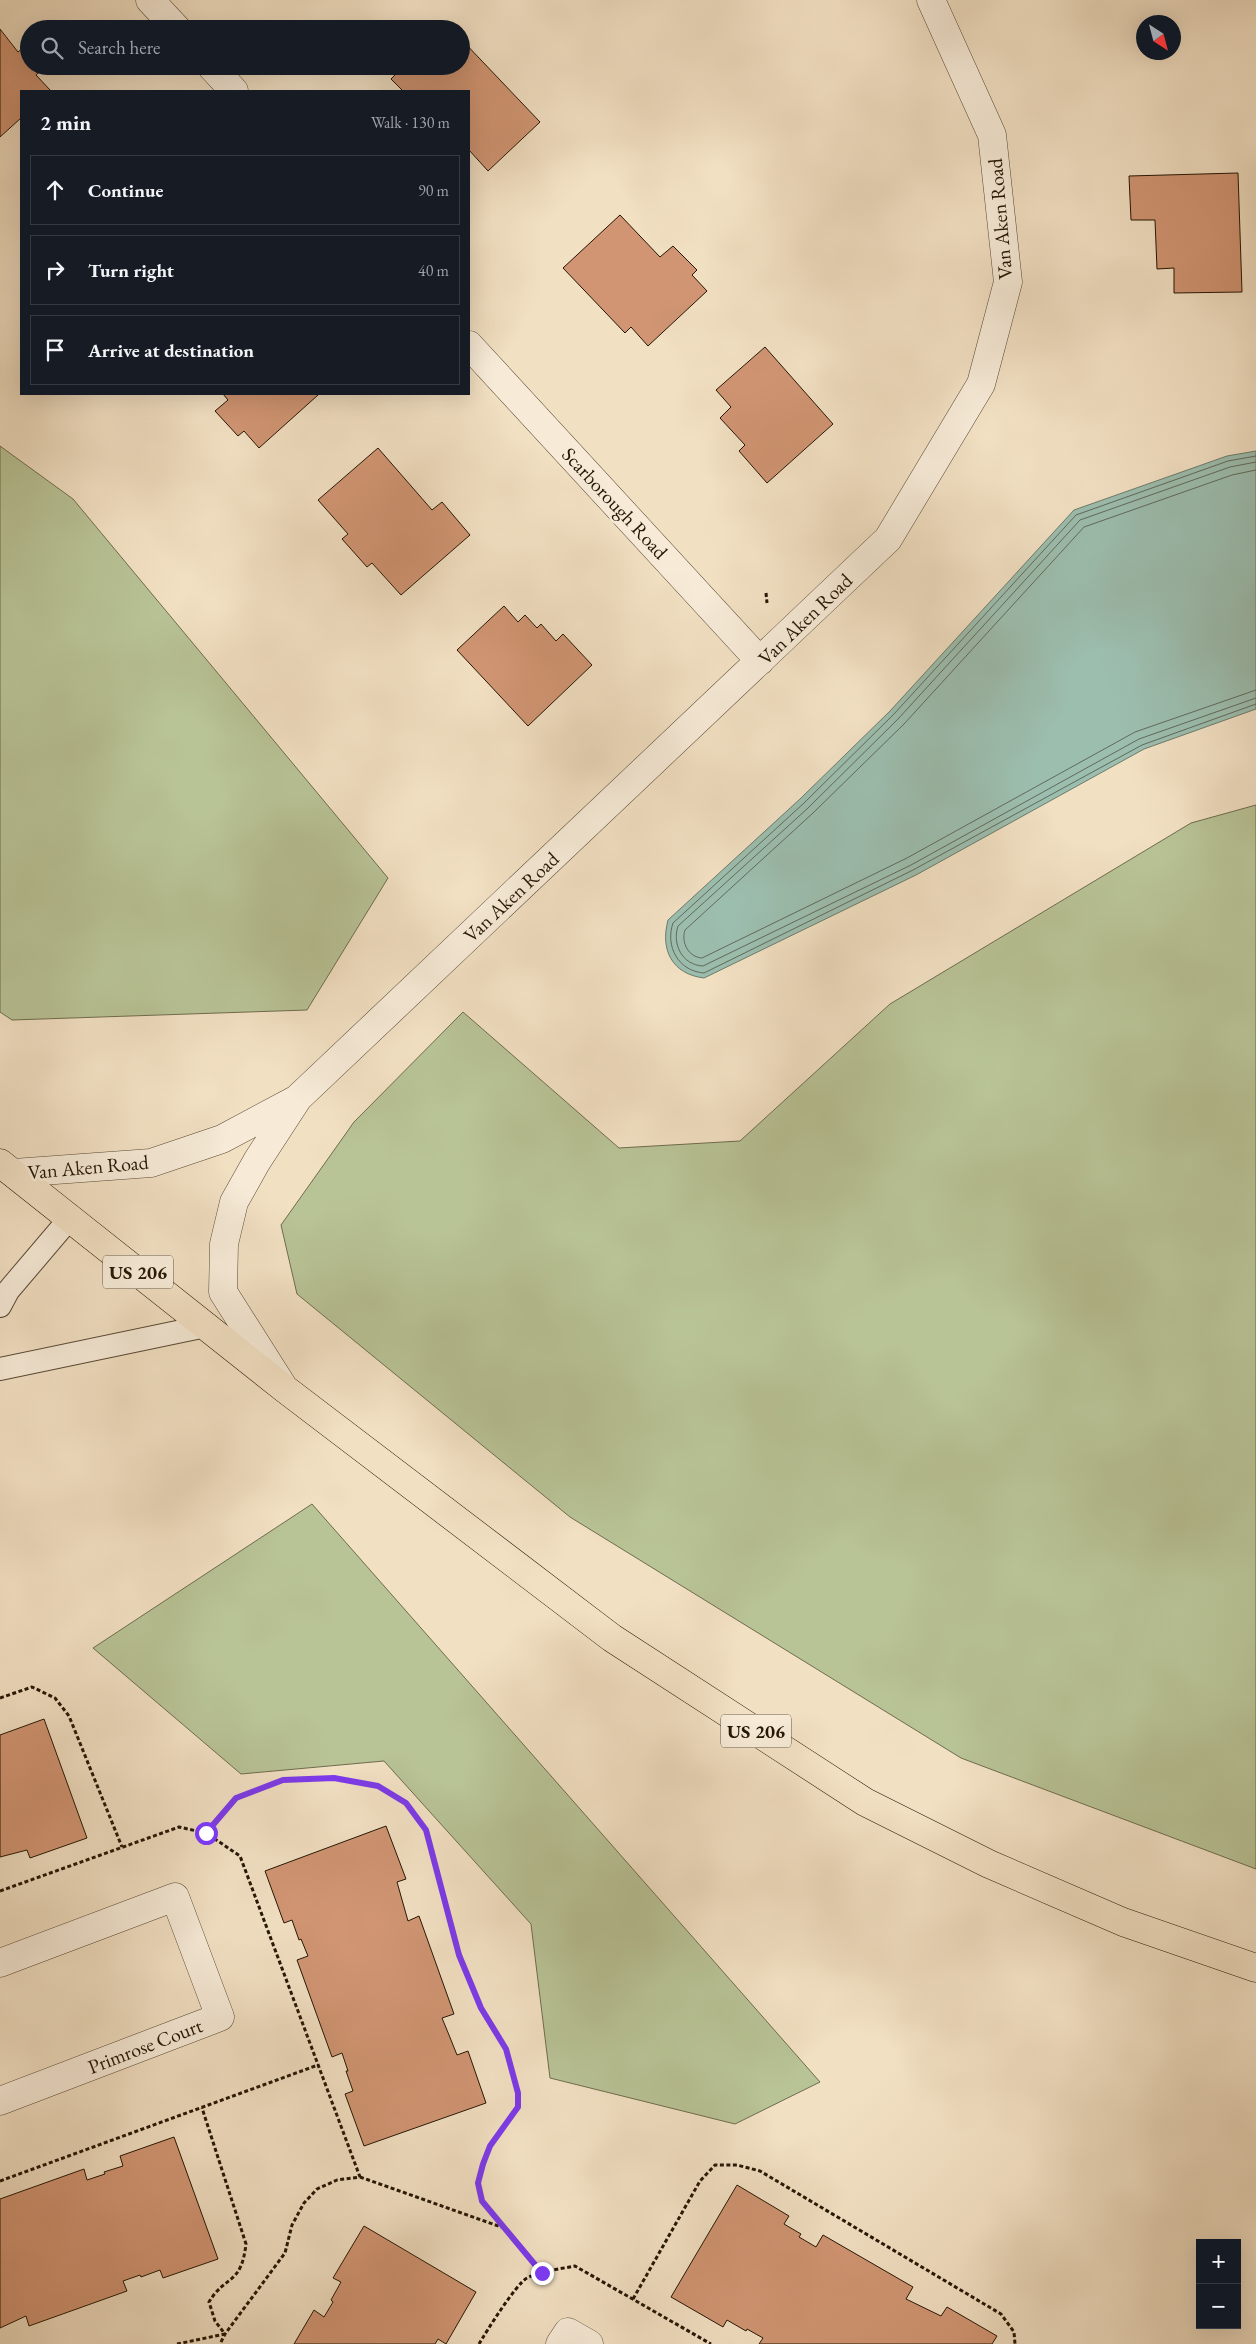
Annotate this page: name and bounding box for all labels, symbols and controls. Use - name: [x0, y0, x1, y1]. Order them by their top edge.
- north arrow: [1136, 15, 1181, 60]
- search box: [20, 20, 470, 75]
- icon: search: [38, 34, 66, 62]
- text: Search here: [78, 35, 160, 60]
- text: 2 min: [40, 109, 91, 136]
- text: Walk · 130 m: [371, 112, 450, 133]
- street label: Van Aken Road: [982, 157, 1018, 281]
- icon: ahead: [41, 176, 69, 204]
- text: Continue: [88, 178, 163, 203]
- text: 90 m: [418, 180, 449, 201]
- icon: right: [41, 256, 69, 284]
- text: Turn right: [88, 258, 174, 283]
- text: 40 m: [418, 260, 449, 281]
- icon: arrive: [41, 336, 69, 364]
- text: Arrive at destination: [88, 338, 254, 363]
- street label: Scarborough Road: [556, 441, 674, 565]
- street label: Van Aken Road: [752, 567, 858, 671]
- street label: Van Aken Road: [458, 845, 565, 948]
- street label: Van Aken Road: [26, 1149, 150, 1185]
- road number: US 206: [103, 1256, 173, 1288]
- road number: US 206: [721, 1714, 791, 1748]
- route start: [195, 1822, 218, 1845]
- street label: Primrose Court: [84, 2012, 207, 2080]
- map controls: [1196, 2239, 1241, 2329]
- button: +: [1196, 2239, 1241, 2284]
- route end: [531, 2262, 554, 2285]
- button: −: [1196, 2284, 1241, 2329]

